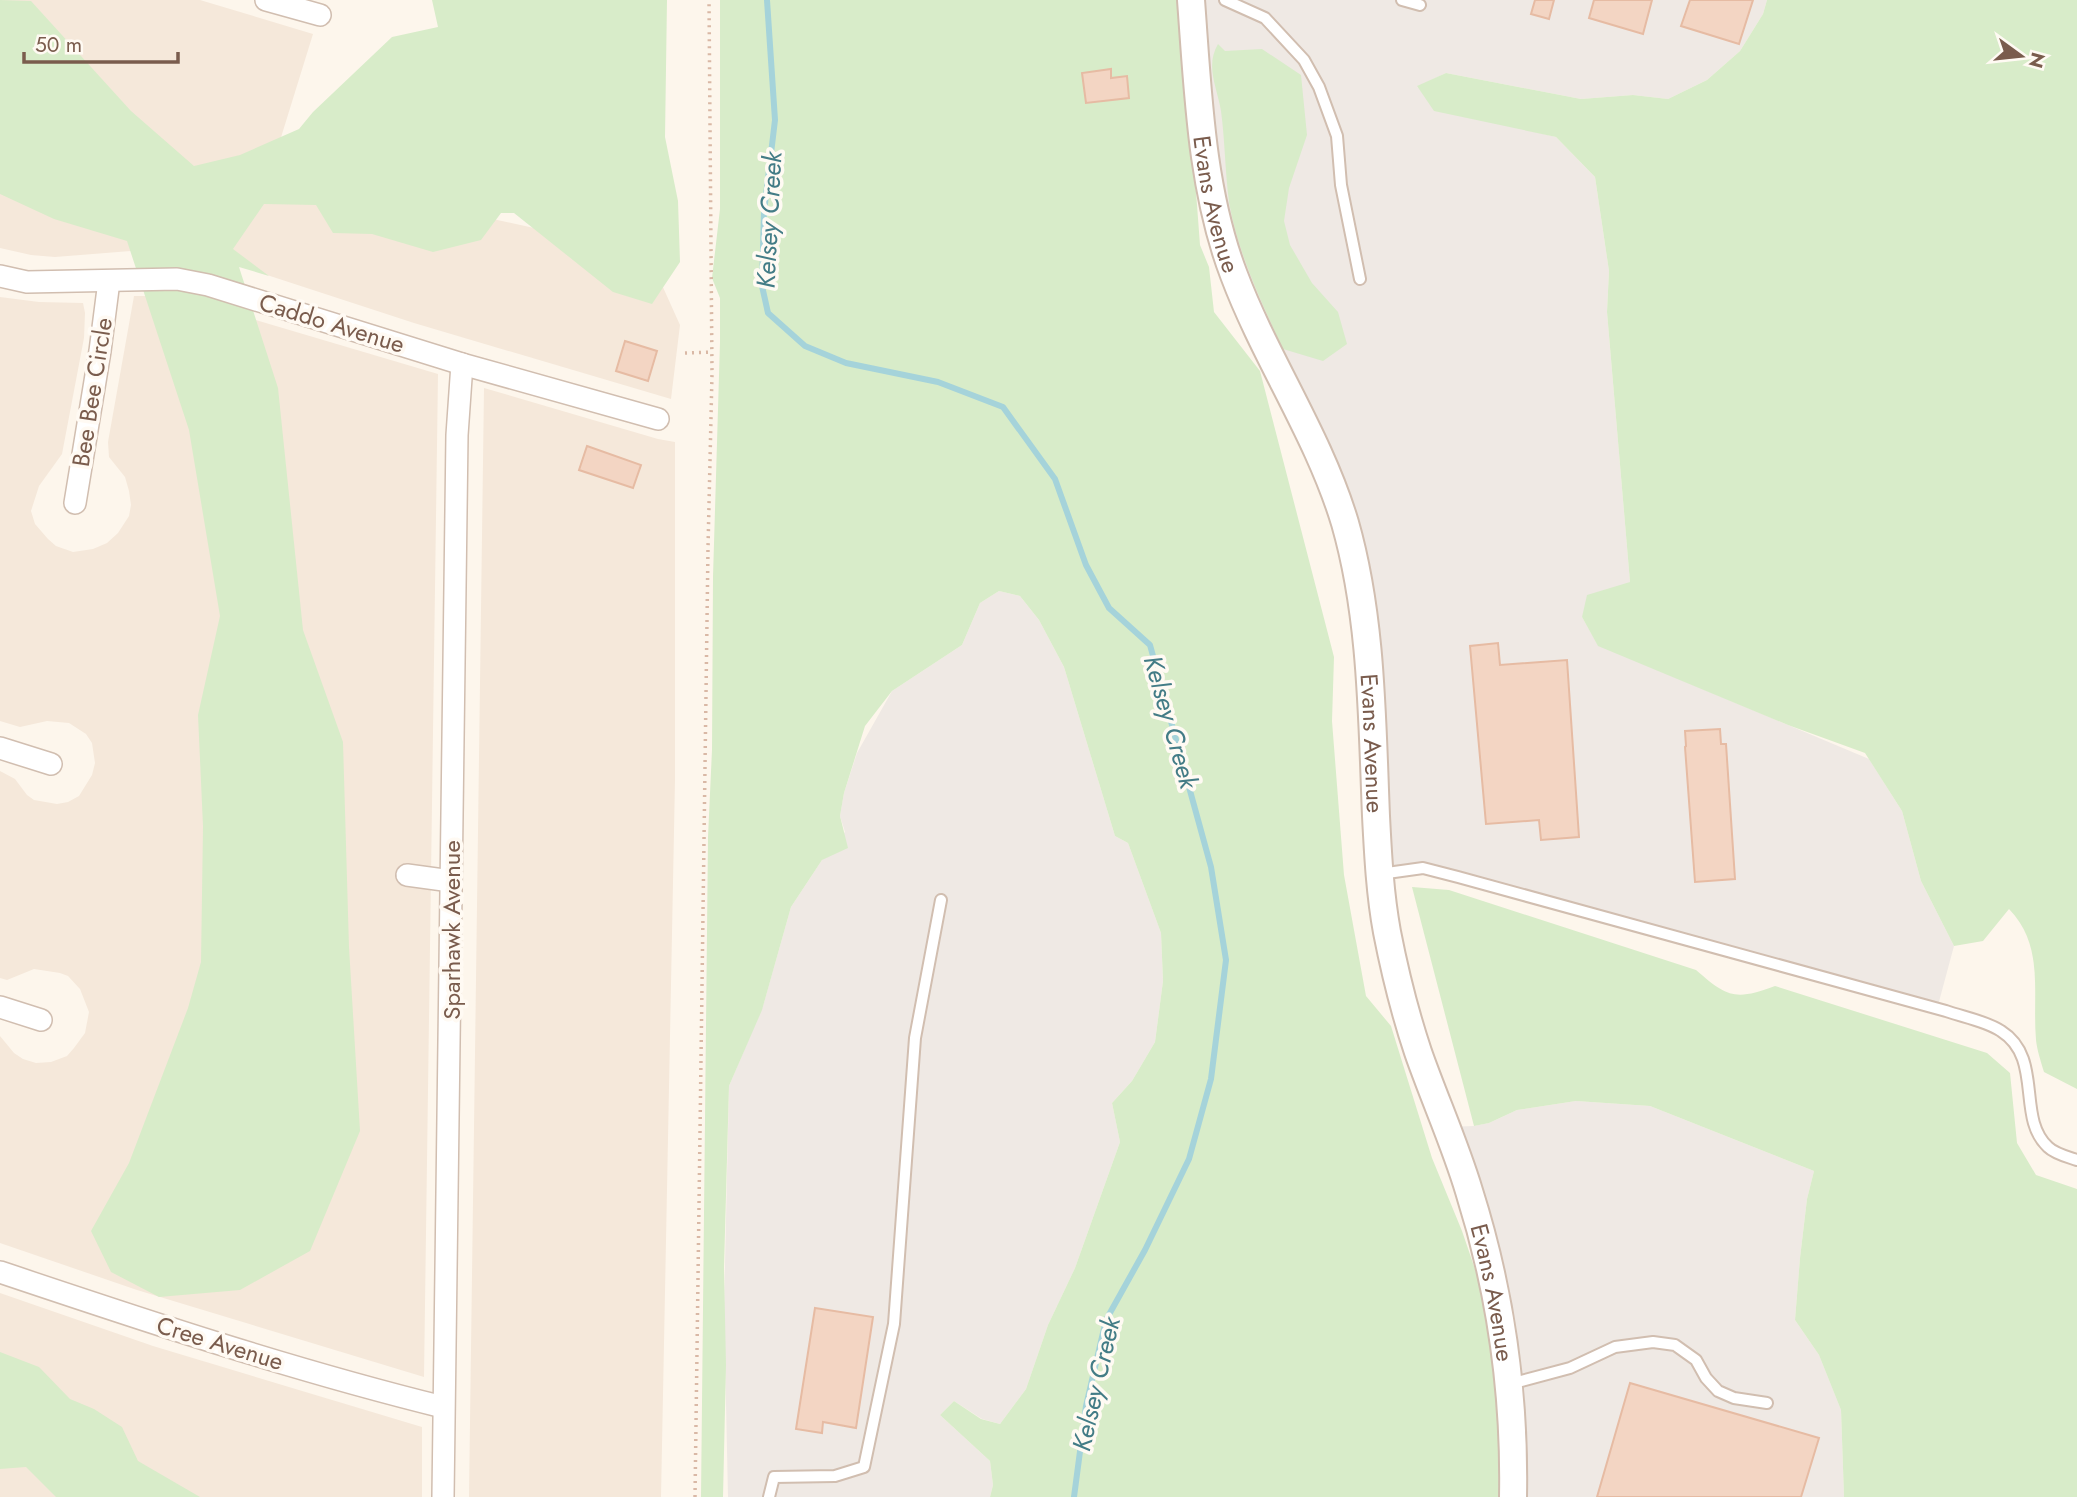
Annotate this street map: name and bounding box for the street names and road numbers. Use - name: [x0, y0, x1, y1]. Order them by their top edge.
- street label: Evans Avenue: [1185, 134, 1249, 278]
- street label: Caddo Avenue: [255, 284, 409, 362]
- street label: Bee Bee Circle: [63, 315, 121, 469]
- street label: Evans Avenue: [1352, 672, 1393, 814]
- street label: Sparhawk Avenue: [434, 840, 469, 1020]
- street label: Evans Avenue: [1462, 1220, 1523, 1363]
- street label: Cree Avenue: [152, 1307, 288, 1379]

